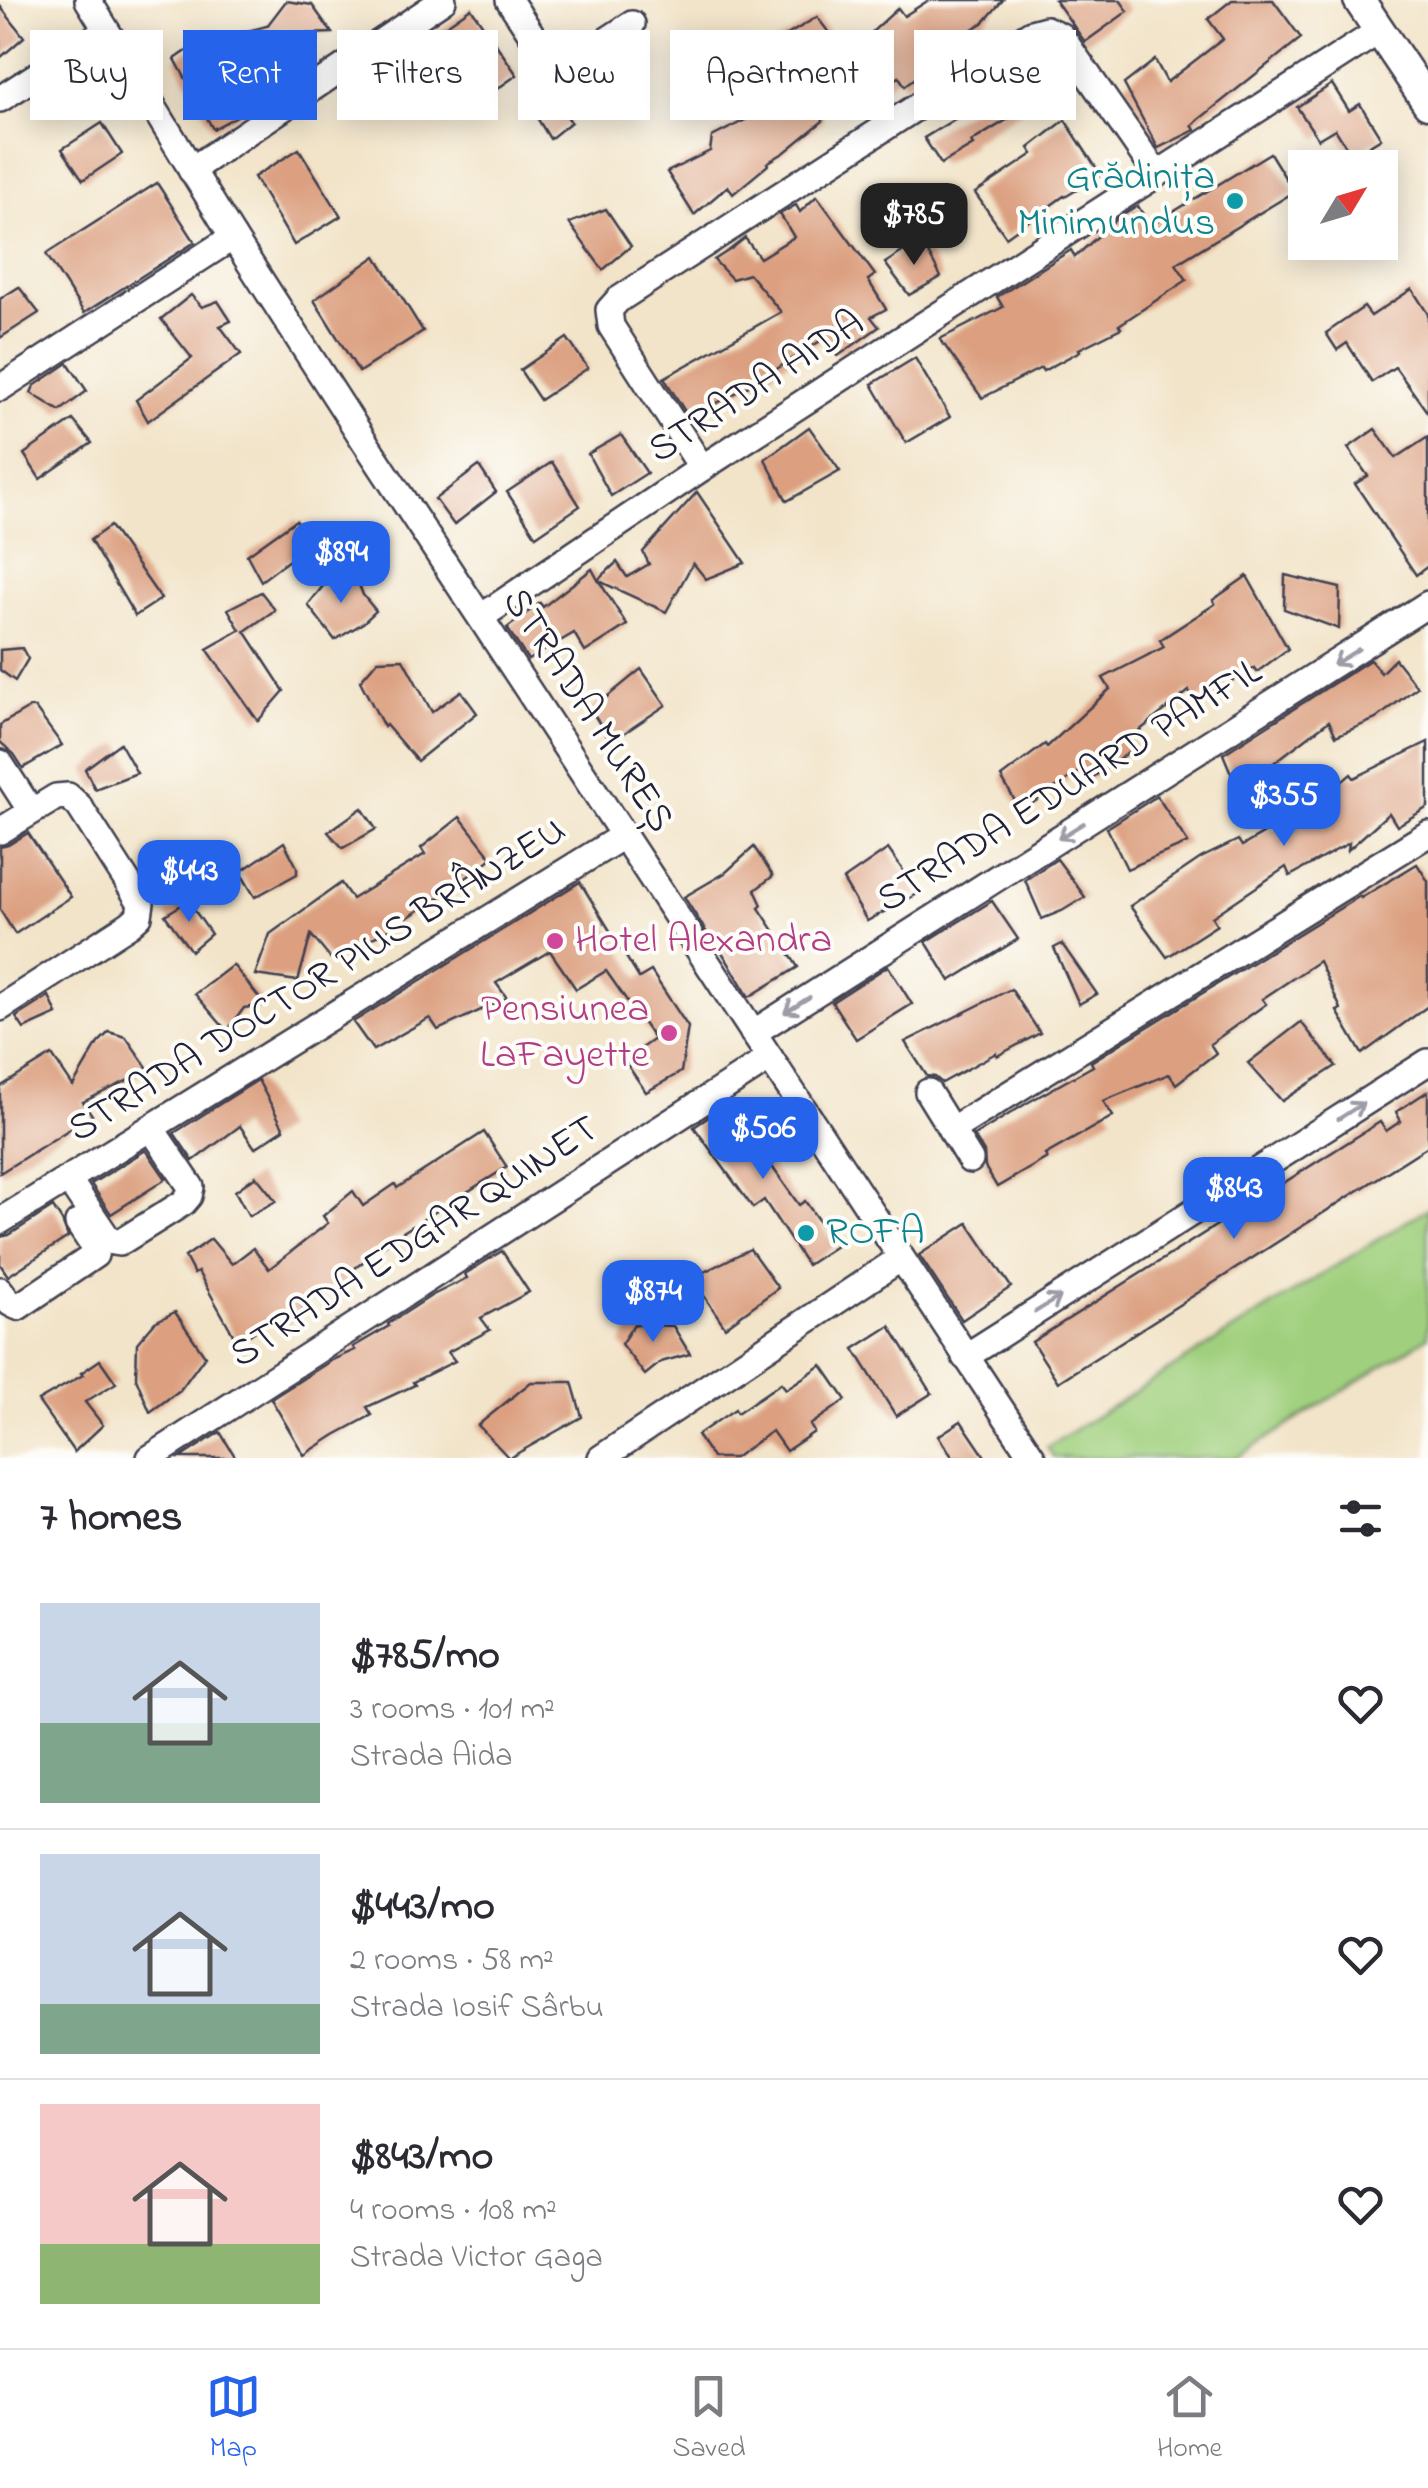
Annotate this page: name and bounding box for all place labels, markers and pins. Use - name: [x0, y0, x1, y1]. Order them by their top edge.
- place label: Grădinița Minimundus: [1017, 149, 1215, 254]
- pin: $785: [855, 183, 973, 268]
- marker: Grădinița Minimundus: [1224, 190, 1246, 212]
- pin: $894: [282, 521, 400, 606]
- pin: $355: [1225, 764, 1343, 849]
- pin: $443: [130, 840, 248, 925]
- place label: Hotel Alexandra: [575, 912, 832, 971]
- marker: Hotel Alexandra: [544, 930, 566, 952]
- place label: Pensiunea LaFayette: [480, 981, 649, 1086]
- marker: Pensiunea LaFayette: [658, 1022, 680, 1044]
- pin: $506: [704, 1097, 822, 1182]
- pin: $843: [1175, 1157, 1293, 1242]
- place label: ROFA: [826, 1204, 925, 1263]
- marker: ROFA: [795, 1222, 817, 1244]
- pin: $874: [594, 1260, 712, 1345]

